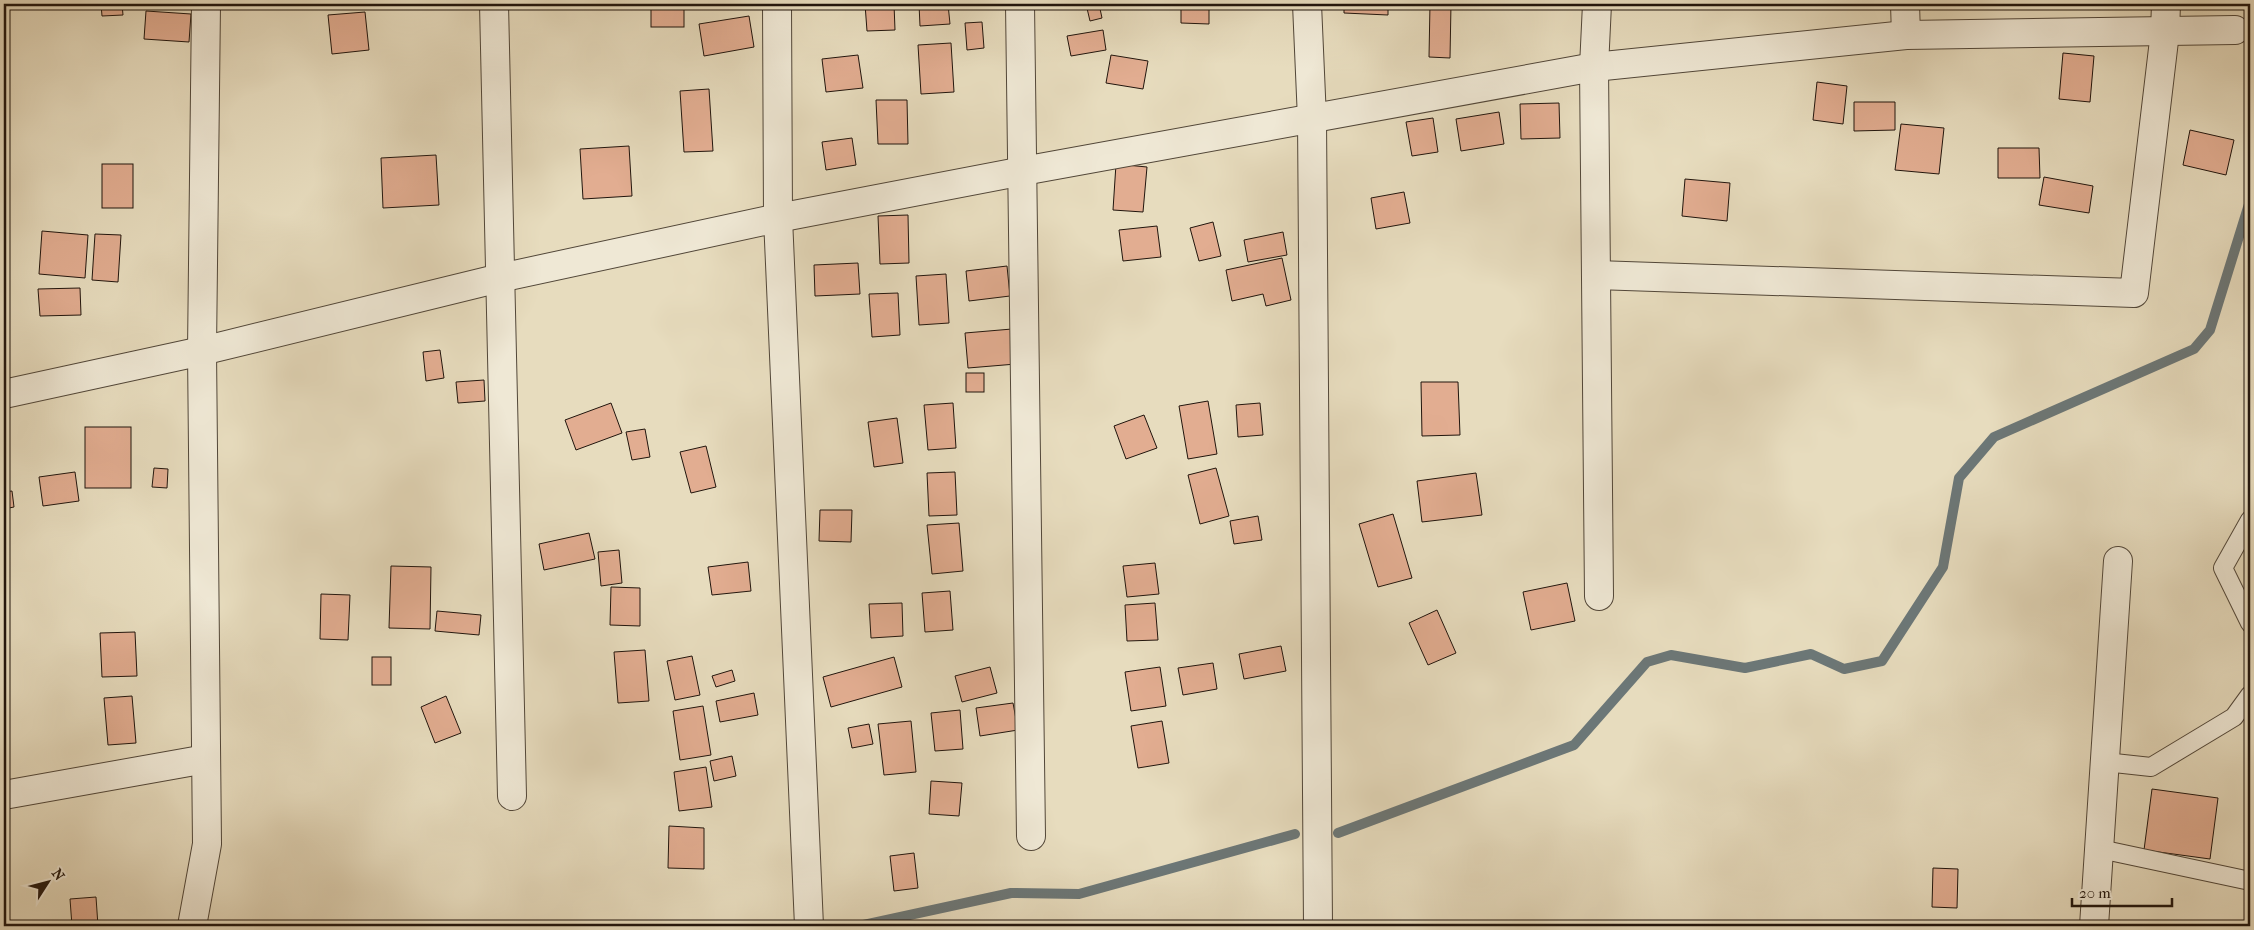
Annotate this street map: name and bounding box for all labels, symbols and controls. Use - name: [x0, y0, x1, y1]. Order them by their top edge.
- north arrow: [22, 858, 72, 908]
- text: N: [48, 865, 68, 884]
- scale bar: [2072, 875, 2172, 907]
- text: 20 m: [2079, 884, 2111, 902]

